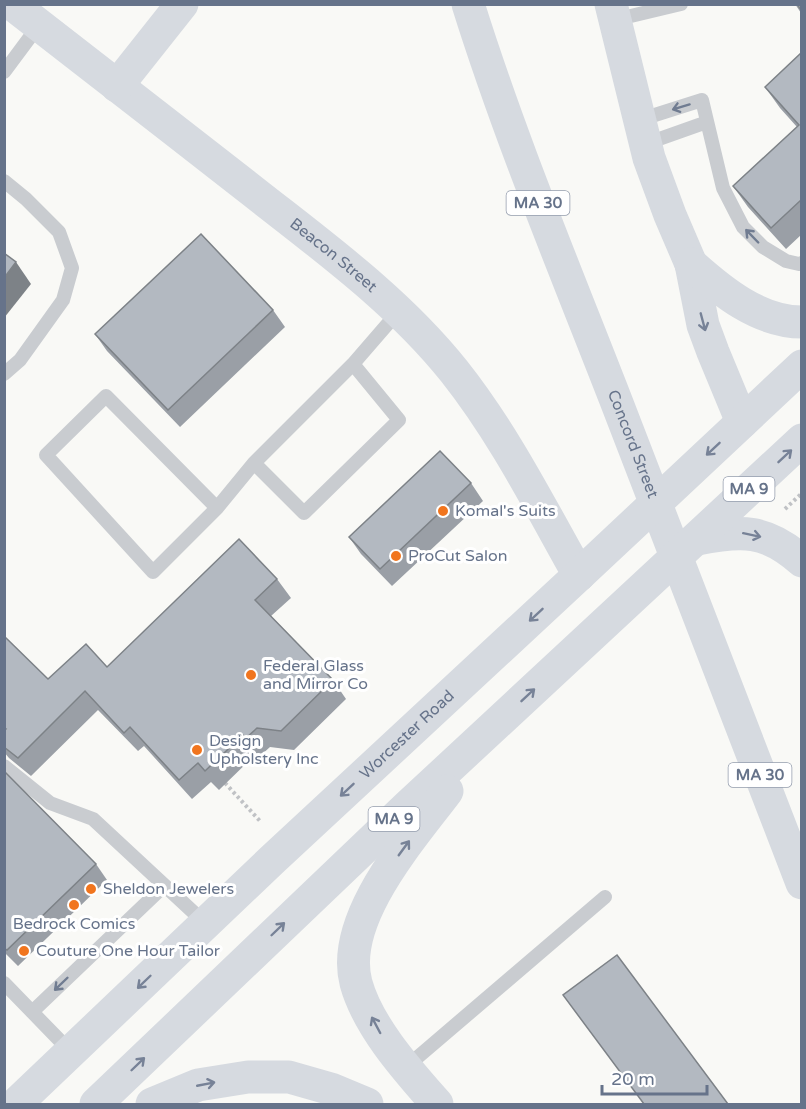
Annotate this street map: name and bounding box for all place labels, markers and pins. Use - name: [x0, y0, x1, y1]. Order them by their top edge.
- place label: Komal's Suits: [455, 501, 556, 521]
- marker: Komal's Suits: [436, 504, 450, 518]
- place label: ProCut Salon: [408, 546, 507, 566]
- marker: ProCut Salon: [389, 549, 403, 563]
- place label: Federal Glass and Mirror Co: [263, 656, 368, 694]
- marker: Federal Glass and Mirror Co: [244, 668, 258, 682]
- place label: Design Upholstery Inc: [209, 731, 319, 769]
- marker: Design Upholstery Inc: [190, 743, 204, 757]
- place label: Sheldon Jewelers: [103, 879, 234, 899]
- marker: Sheldon Jewelers: [84, 882, 98, 896]
- marker: Bedrock Comics: [67, 898, 81, 912]
- place label: Bedrock Comics: [13, 914, 135, 934]
- place label: Couture One Hour Tailor: [36, 941, 221, 961]
- marker: Couture One Hour Tailor: [17, 944, 31, 958]

